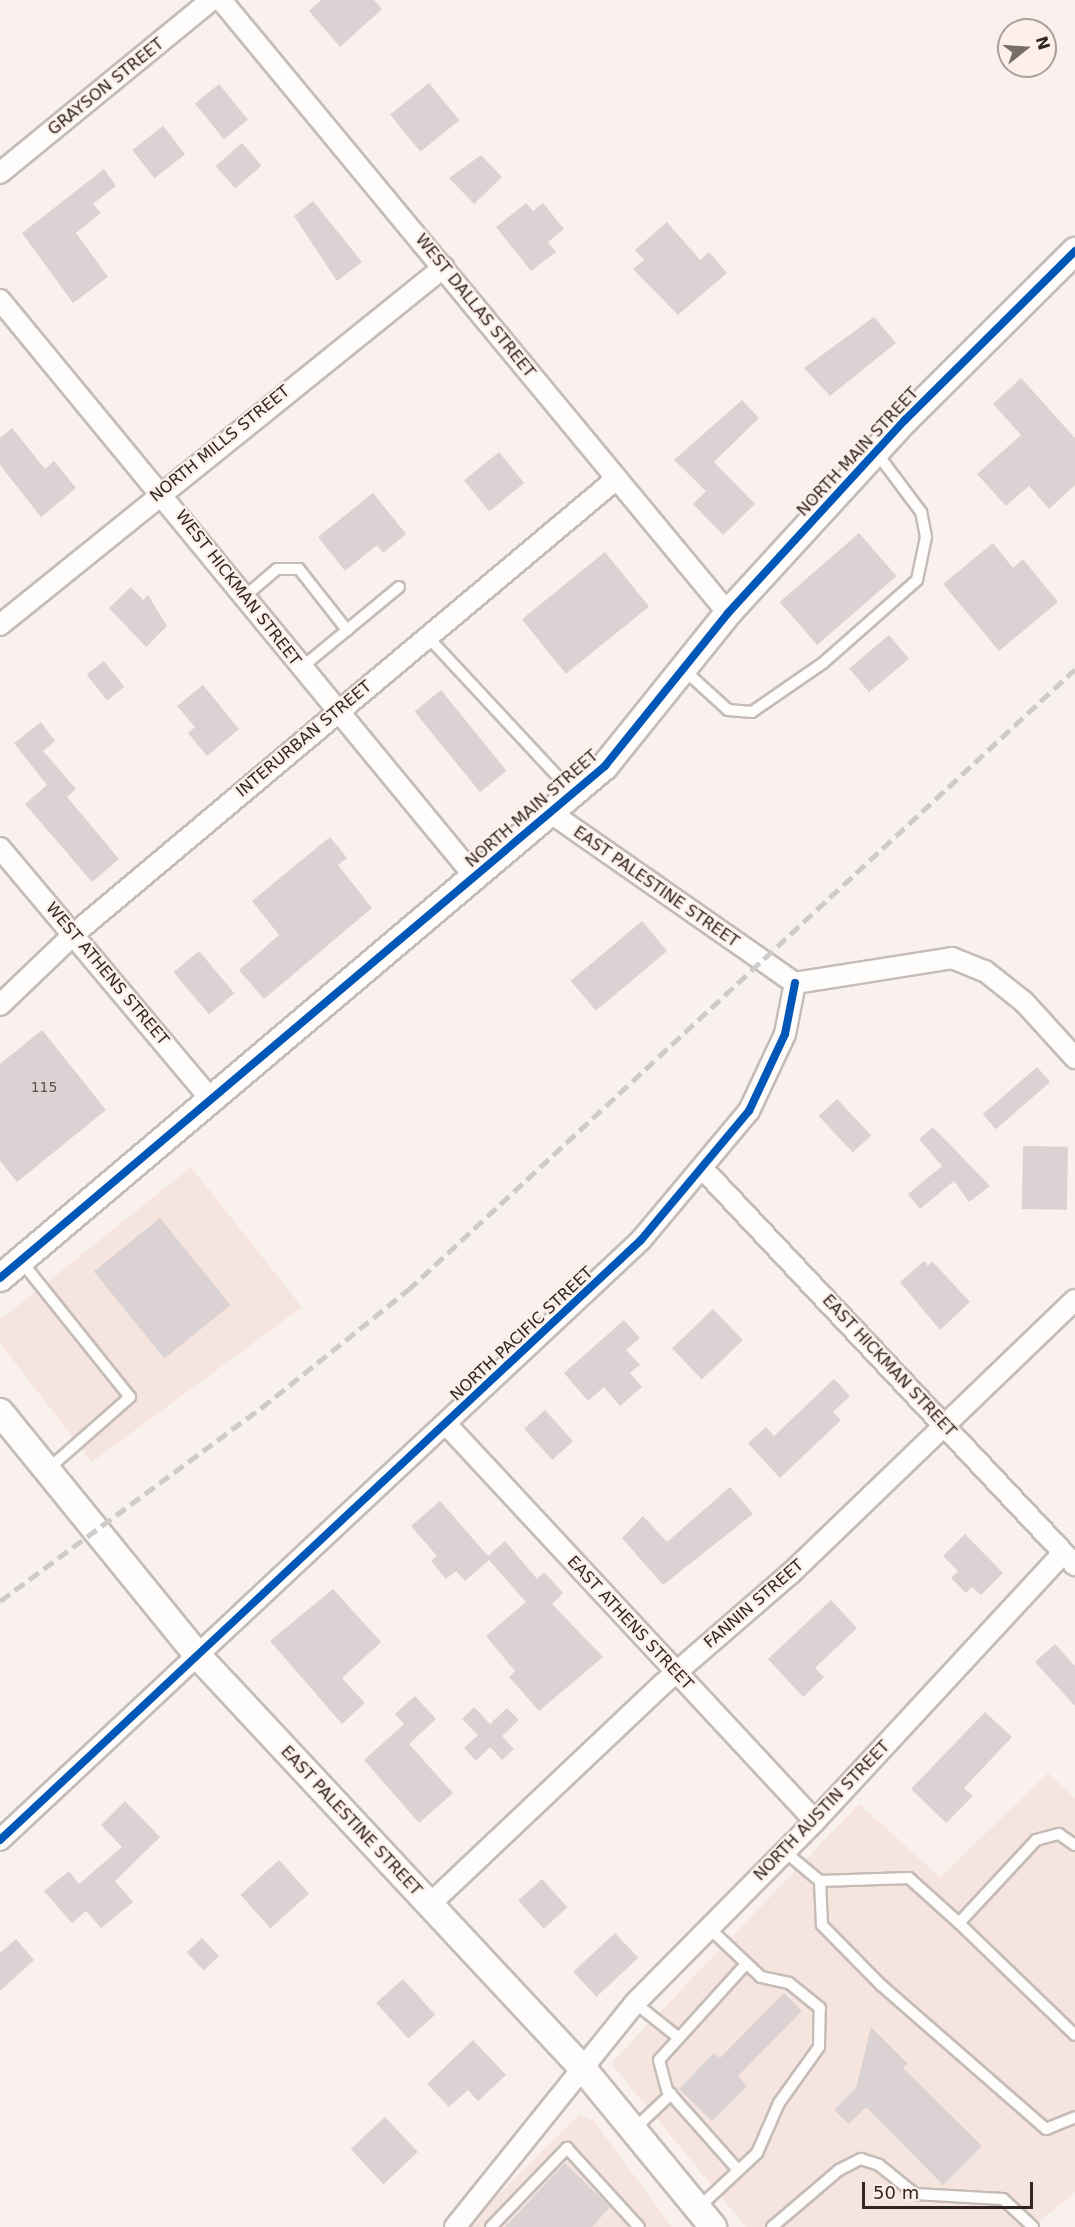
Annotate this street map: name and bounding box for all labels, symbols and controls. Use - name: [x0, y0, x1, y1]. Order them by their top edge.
- north arrow: [997, 18, 1057, 78]
- street label: GRAYSON STREET: [44, 34, 168, 140]
- text: N: [1032, 34, 1054, 52]
- street label: WEST DALLAS STREET: [411, 230, 539, 382]
- street label: NORTH MILLS STREET: [146, 382, 294, 506]
- street label: NORTH MAIN STREET: [793, 384, 923, 520]
- street label: WEST HICKMAN STREET: [171, 506, 305, 670]
- street label: INTERURBAN STREET: [233, 677, 375, 801]
- street label: NORTH MAIN STREET: [462, 746, 602, 872]
- street label: EAST PALESTINE STREET: [570, 822, 742, 952]
- street label: WEST ATHENS STREET: [42, 899, 172, 1049]
- house number: 115: [31, 1079, 57, 1095]
- street label: NORTH PACIFIC STREET: [447, 1263, 597, 1405]
- street label: EAST HICKMAN STREET: [818, 1291, 960, 1441]
- street label: EAST ATHENS STREET: [563, 1552, 697, 1694]
- street label: FANNIN STREET: [700, 1556, 808, 1652]
- street label: NORTH AUSTIN STREET: [750, 1737, 894, 1885]
- street label: EAST PALESTINE STREET: [277, 1742, 425, 1900]
- scale bar: [865, 2170, 1036, 2208]
- text: 50 m: [873, 2182, 919, 2203]

